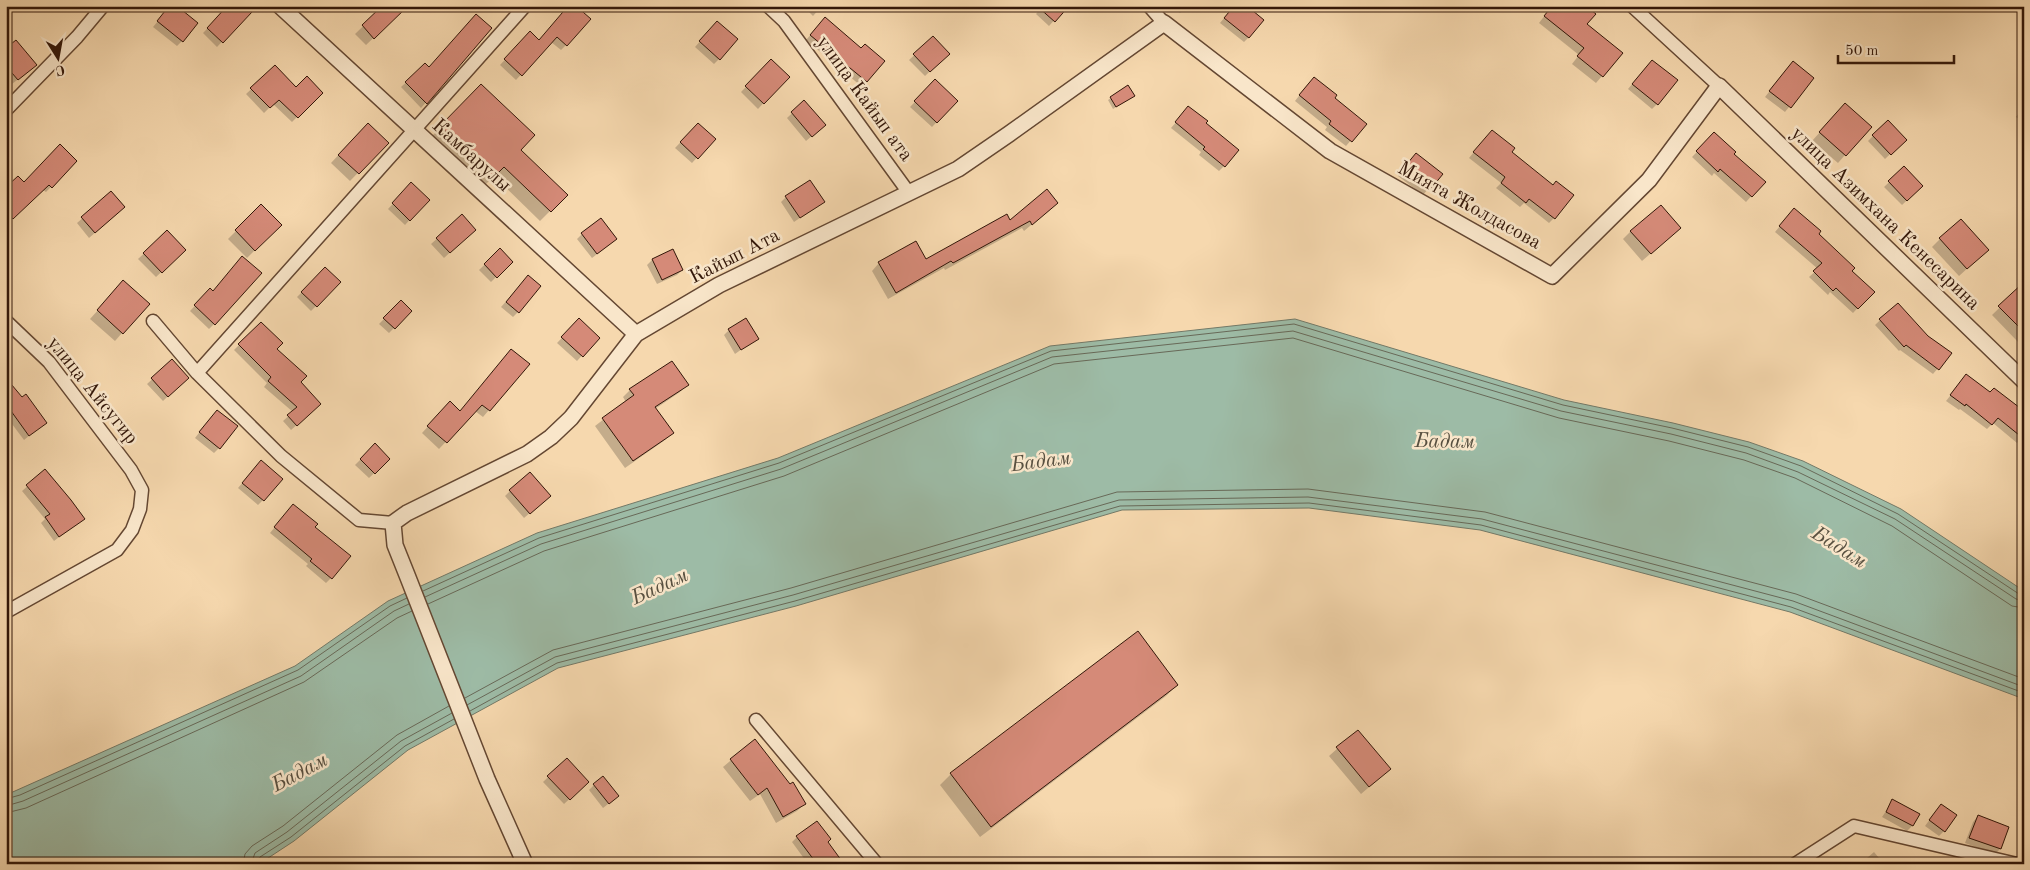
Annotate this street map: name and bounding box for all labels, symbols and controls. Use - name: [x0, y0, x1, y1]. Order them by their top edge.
- north arrow: [32, 32, 82, 82]
- street label: улица Кайып ата: [812, 32, 916, 166]
- scale bar: [1838, 32, 1954, 64]
- text: 50 m: [1845, 44, 1879, 59]
- text: С: [54, 62, 66, 78]
- street label: Камбарулы: [428, 116, 514, 196]
- street label: улица Азимхана Кенесарина: [1787, 124, 1983, 315]
- street label: Мията Жолдасова: [1394, 158, 1544, 254]
- street label: Кайып Ата: [687, 226, 784, 288]
- street label: улица Айсугир: [43, 333, 141, 449]
- water label: Бадам: [1414, 431, 1475, 453]
- water label: Бадам: [1009, 448, 1072, 476]
- water label: Бадам: [1807, 523, 1870, 573]
- water label: Бадам: [627, 565, 692, 610]
- water label: Бадам: [267, 750, 332, 797]

